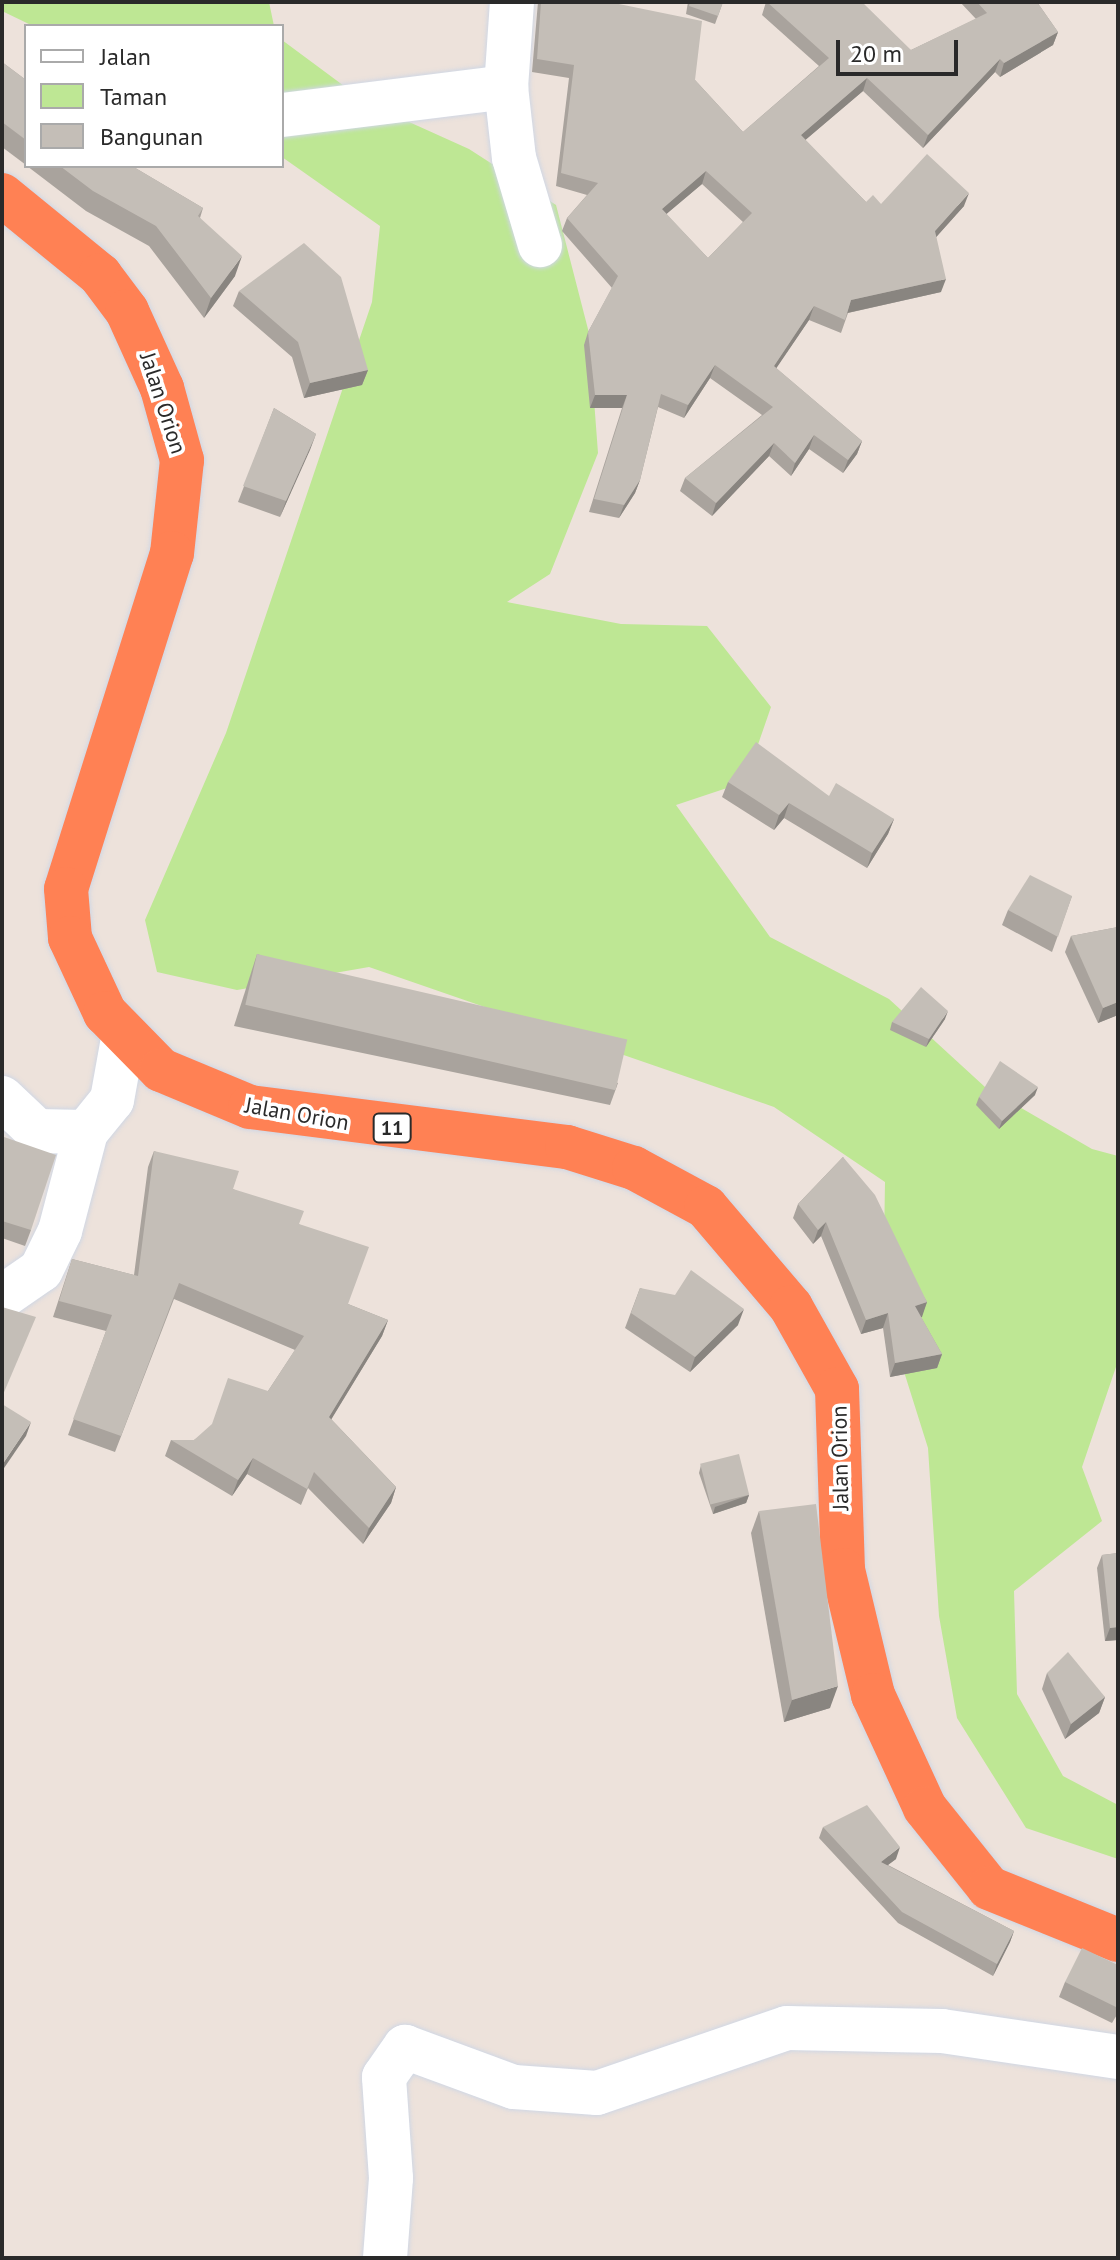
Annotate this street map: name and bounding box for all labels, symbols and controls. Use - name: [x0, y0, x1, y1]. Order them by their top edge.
- legend: [24, 24, 284, 168]
- scale bar: [840, 24, 962, 74]
- text: 20 m: [850, 38, 902, 69]
- text: Jalan: [100, 41, 151, 72]
- text: Taman: [100, 81, 167, 112]
- text: Bangunan: [100, 121, 203, 152]
- street label: Jalan Orion: [134, 349, 192, 457]
- street label: Jalan Orion: [243, 1092, 351, 1136]
- road number: 11: [372, 1112, 412, 1144]
- street label: Jalan Orion: [826, 1405, 854, 1511]

